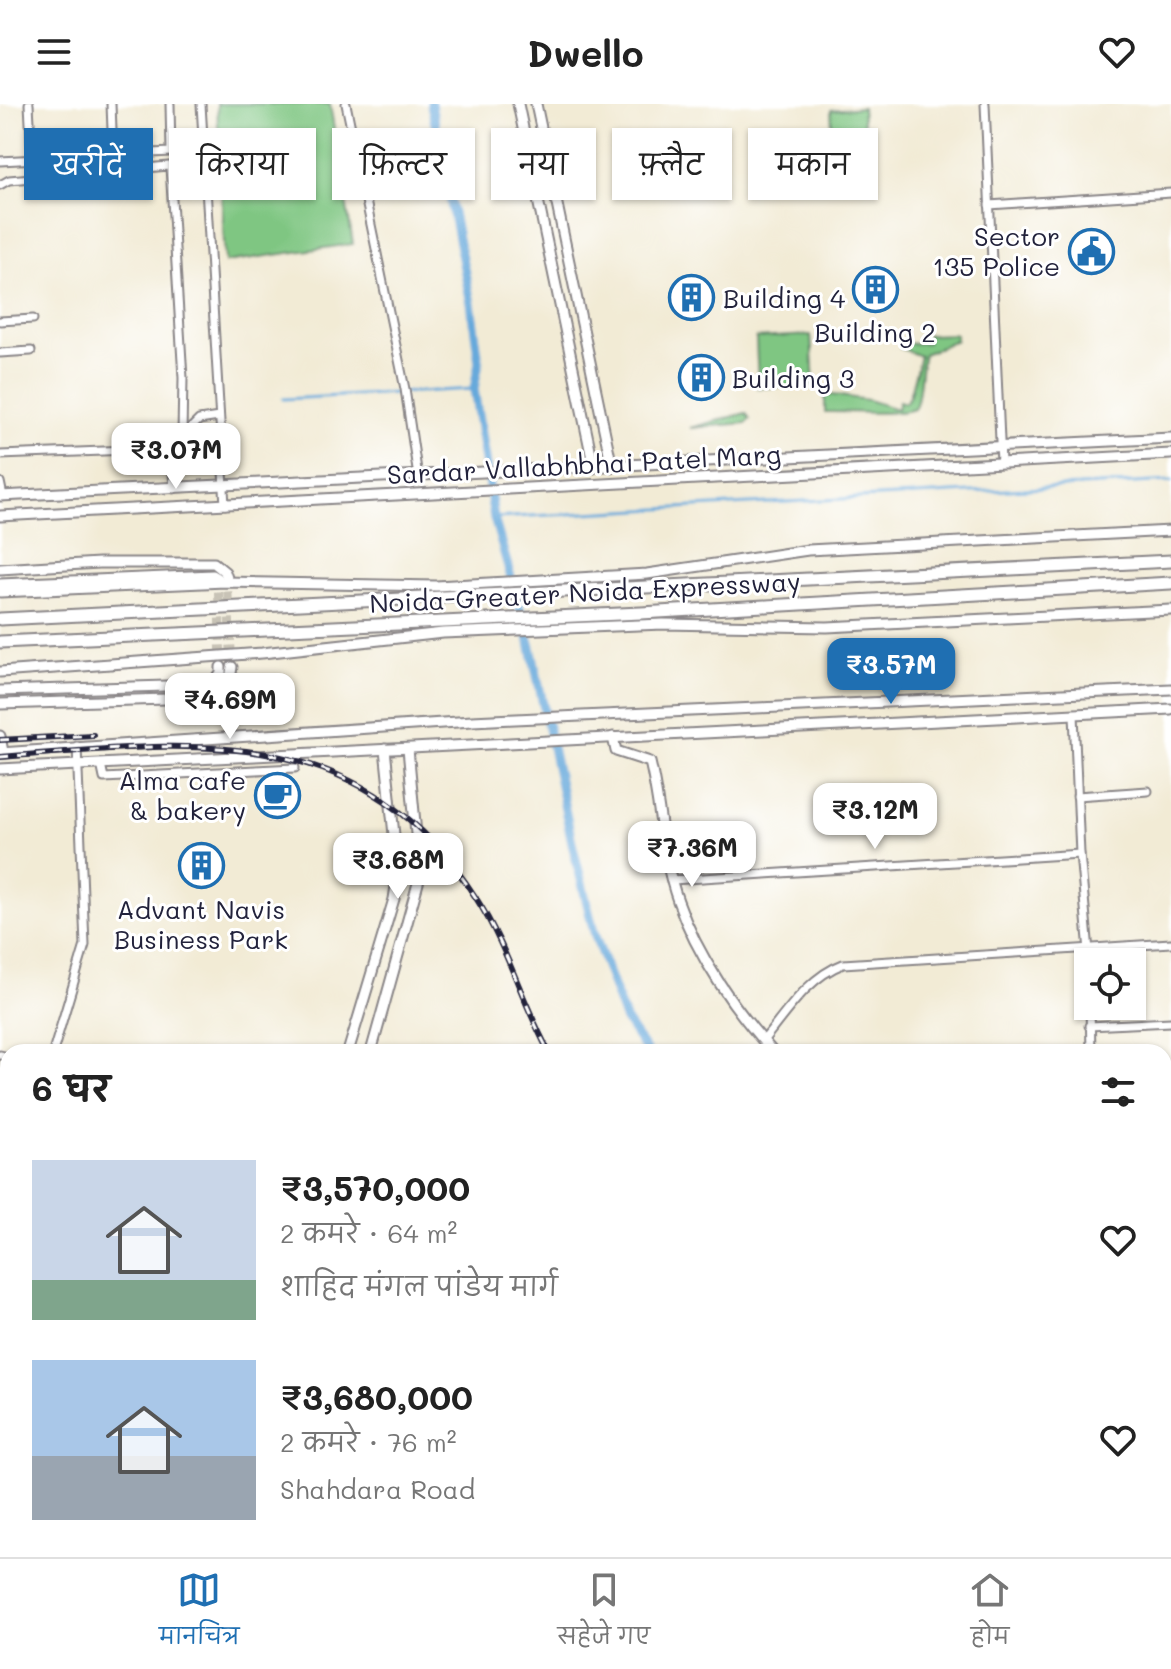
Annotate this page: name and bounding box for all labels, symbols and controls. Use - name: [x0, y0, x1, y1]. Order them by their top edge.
- text: Dwello: [527, 29, 644, 76]
- icon: menu: [32, 30, 76, 74]
- icon: heart: [1095, 30, 1139, 74]
- chip: खरीदें: [24, 128, 153, 200]
- chip: किराया: [169, 128, 316, 200]
- chip: फ़िल्टर: [332, 128, 475, 200]
- chip: नया: [491, 128, 596, 200]
- chip: फ़्लैट: [612, 128, 732, 200]
- chip: मकान: [748, 128, 878, 200]
- place label: Sector 135 Police: [932, 219, 1060, 283]
- public building icon: Sector 135 Police: [1067, 227, 1115, 275]
- building icon: Building 2: [851, 265, 899, 313]
- building icon: Building 4: [668, 274, 716, 322]
- place label: Building 4: [723, 281, 845, 315]
- place label: Building 2: [814, 315, 936, 349]
- building icon: Building 3: [677, 354, 725, 402]
- place label: Building 3: [732, 361, 854, 395]
- pin: ₹3.07M: [111, 423, 241, 491]
- text: ₹3.07M: [129, 432, 223, 466]
- street label: Sardar Vallabhbhai Patel Marg: [386, 437, 782, 491]
- street label: Noida-Greater Noida Expressway: [368, 564, 802, 620]
- pin: ₹3.57M: [826, 638, 956, 706]
- text: ₹3.57M: [845, 647, 937, 681]
- pin: ₹4.69M: [165, 673, 295, 741]
- text: ₹4.69M: [183, 682, 277, 716]
- place label: Alma cafe & bakery: [119, 763, 246, 827]
- cafe icon: Alma cafe & bakery: [253, 771, 301, 819]
- pin: ₹3.12M: [810, 783, 940, 851]
- text: ₹3.12M: [831, 792, 919, 826]
- pin: ₹7.36M: [627, 821, 757, 889]
- text: ₹7.36M: [646, 830, 738, 864]
- pin: ₹3.68M: [333, 833, 463, 901]
- building icon: Advant Navis Business Park: [177, 842, 225, 890]
- text: ₹3.68M: [351, 842, 445, 876]
- place label: Advant Navis Business Park: [114, 892, 288, 956]
- map controls: [1074, 948, 1146, 1020]
- button: locate: [1074, 948, 1146, 1020]
- text: 6 घर: [32, 1065, 110, 1110]
- icon: filters: [1096, 1070, 1140, 1114]
- text: ₹3,570,000: [280, 1165, 470, 1210]
- icon: home: [96, 1192, 192, 1288]
- text: 2 कमरे · 64 m²: [280, 1216, 457, 1250]
- icon: heart: [1096, 1218, 1140, 1262]
- text: शाहिद मंगल पांडेय मार्ग: [280, 1269, 558, 1303]
- text: ₹3,680,000: [280, 1374, 473, 1419]
- icon: home: [96, 1392, 192, 1488]
- icon: heart: [1096, 1418, 1140, 1462]
- text: 2 कमरे · 76 m²: [280, 1425, 457, 1459]
- text: Shahdara Road: [280, 1472, 475, 1506]
- tab: मानचित्र: [159, 1568, 240, 1661]
- tab: सहेजे गए: [557, 1568, 650, 1661]
- tab: होम: [968, 1568, 1012, 1661]

